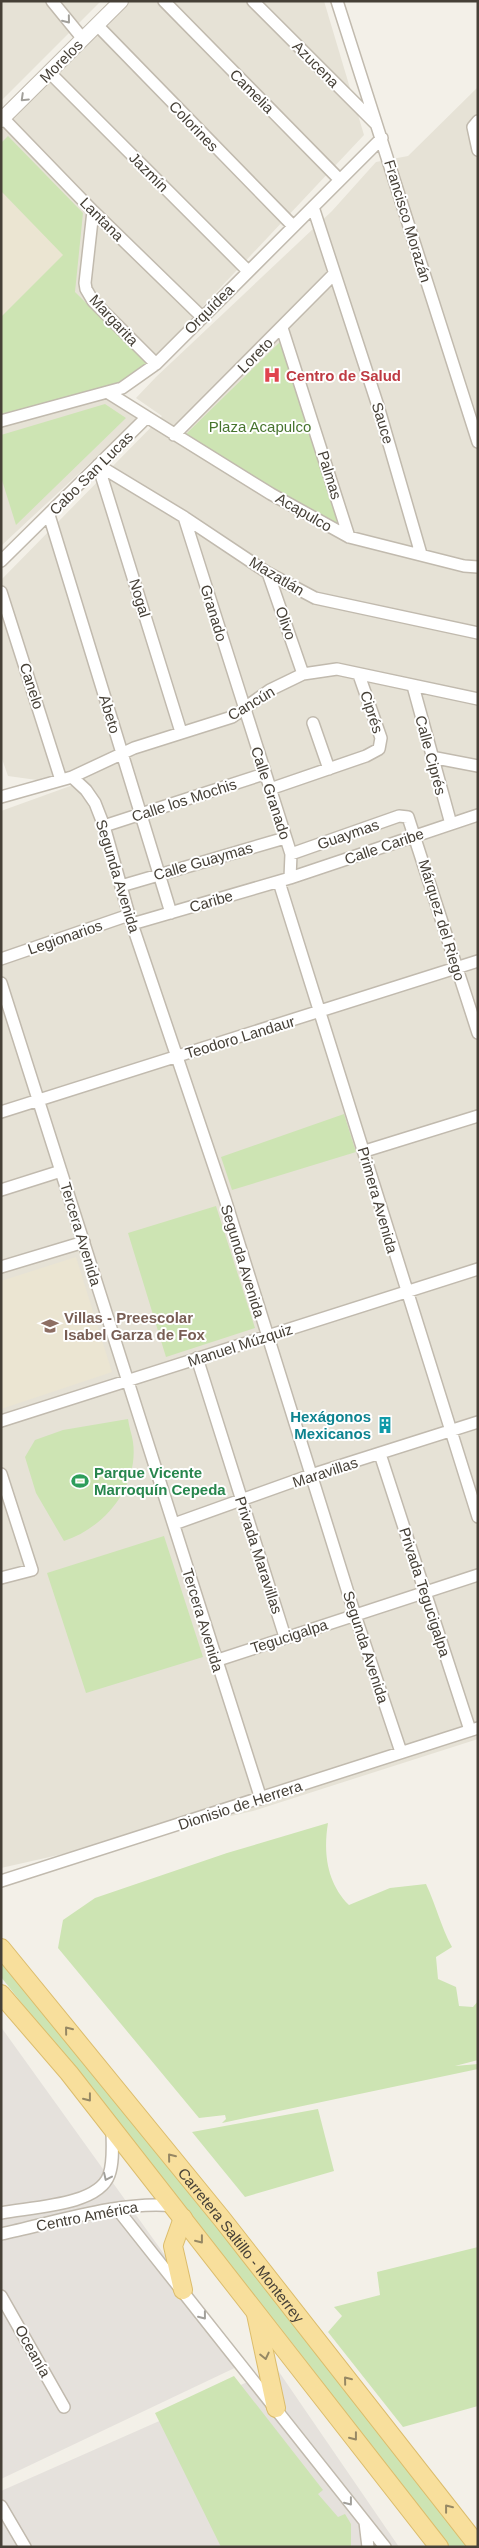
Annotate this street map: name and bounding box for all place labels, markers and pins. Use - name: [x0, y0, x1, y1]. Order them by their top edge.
- hospital icon: Centro de Salud: [262, 365, 282, 385]
- place label: Centro de Salud: [286, 367, 401, 384]
- place label: Villas - Preescolar Isabel Garza de Fox: [64, 1309, 206, 1343]
- school or university icon: Villas - Preescolar Isabel Garza de Fox: [40, 1316, 60, 1336]
- place label: Hexágonos Mexicanos: [290, 1408, 371, 1442]
- building icon: Hexágonos Mexicanos: [375, 1415, 395, 1435]
- place label: Parque Vicente Marroquín Cepeda: [94, 1464, 226, 1498]
- sports icon: Parque Vicente Marroquín Cepeda: [70, 1471, 90, 1491]

